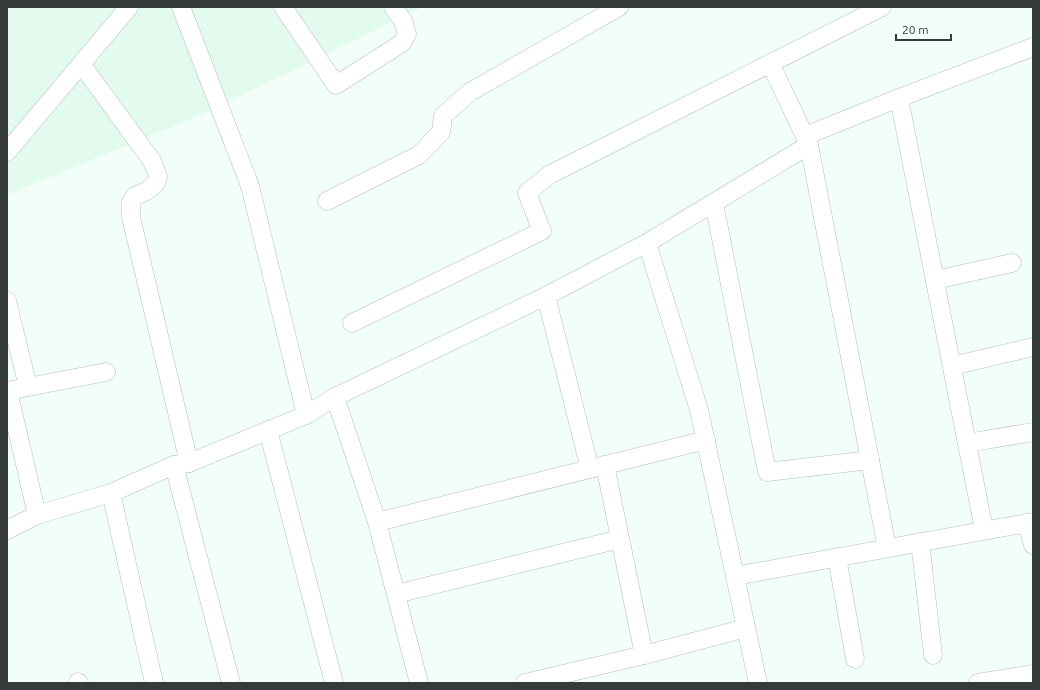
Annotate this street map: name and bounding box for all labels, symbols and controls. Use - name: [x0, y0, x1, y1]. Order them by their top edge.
- scale bar: [896, 16, 951, 42]
- text: 20 m: [902, 23, 929, 36]

